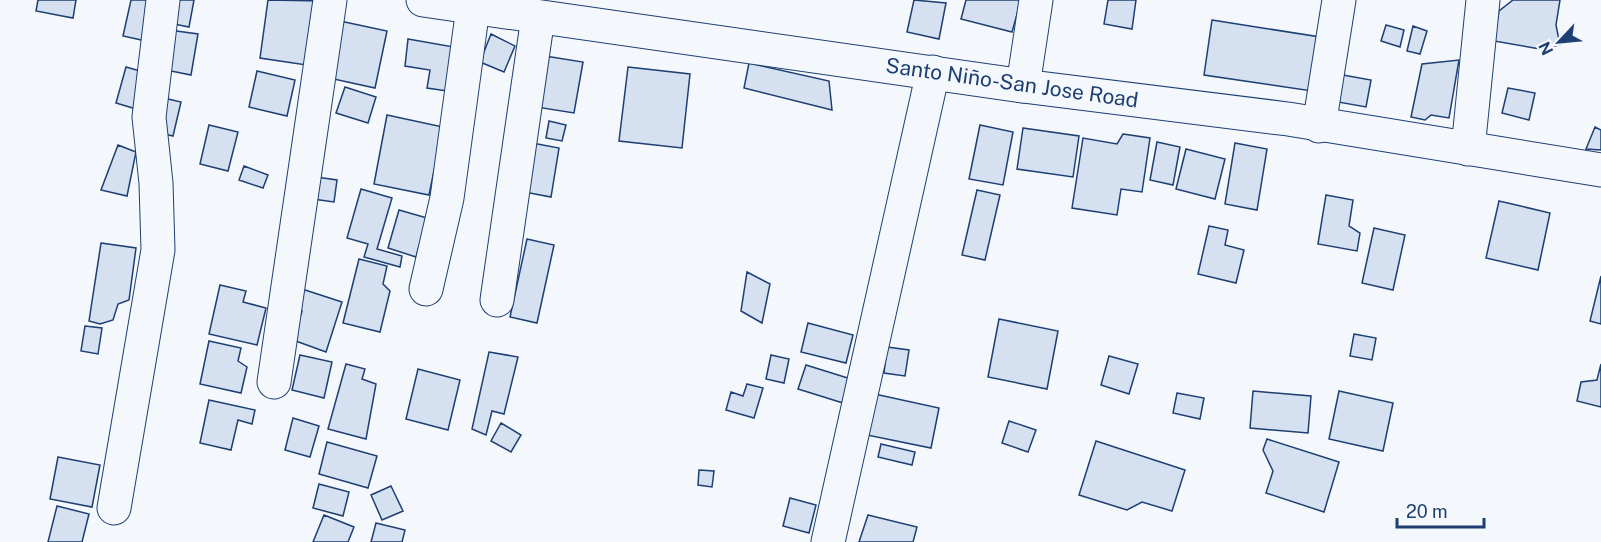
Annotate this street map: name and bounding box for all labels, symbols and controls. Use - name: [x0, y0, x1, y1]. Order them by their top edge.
- north arrow: [1529, 12, 1589, 72]
- text: N: [1535, 39, 1557, 58]
- street label: Santo Niño-San Jose Road: [884, 52, 1140, 113]
- scale bar: [1397, 491, 1484, 529]
- text: 20 m: [1406, 501, 1448, 522]

